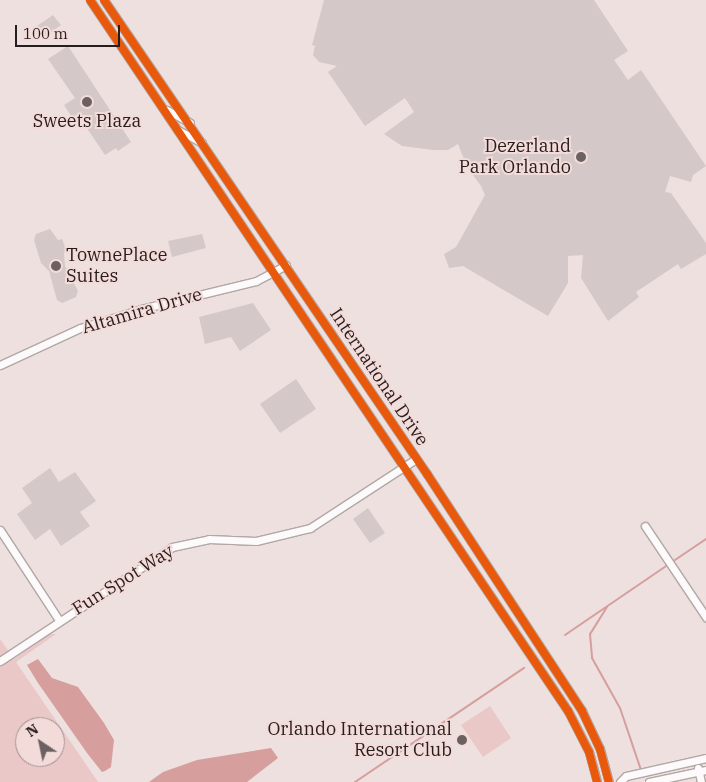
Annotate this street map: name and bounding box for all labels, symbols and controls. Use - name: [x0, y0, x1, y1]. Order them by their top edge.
- scale bar: [18, 15, 122, 47]
- text: 100 m: [23, 24, 68, 43]
- marker: Sweets Plaza: [81, 96, 93, 108]
- place label: Sweets Plaza: [33, 110, 141, 132]
- place label: Dezerland Park Orlando: [459, 136, 571, 178]
- marker: Dezerland Park Orlando: [575, 151, 587, 163]
- place label: TownePlace Suites: [66, 245, 167, 288]
- marker: TownePlace Suites: [50, 260, 62, 272]
- street label: Altamira Drive: [79, 284, 205, 338]
- street label: International Drive: [325, 304, 433, 450]
- street label: Fun Spot Way: [68, 540, 178, 620]
- north arrow: [15, 717, 65, 767]
- place label: Orlando International Resort Club: [267, 719, 452, 762]
- text: N: [23, 720, 42, 741]
- marker: Orlando International Resort Club: [456, 734, 468, 746]

